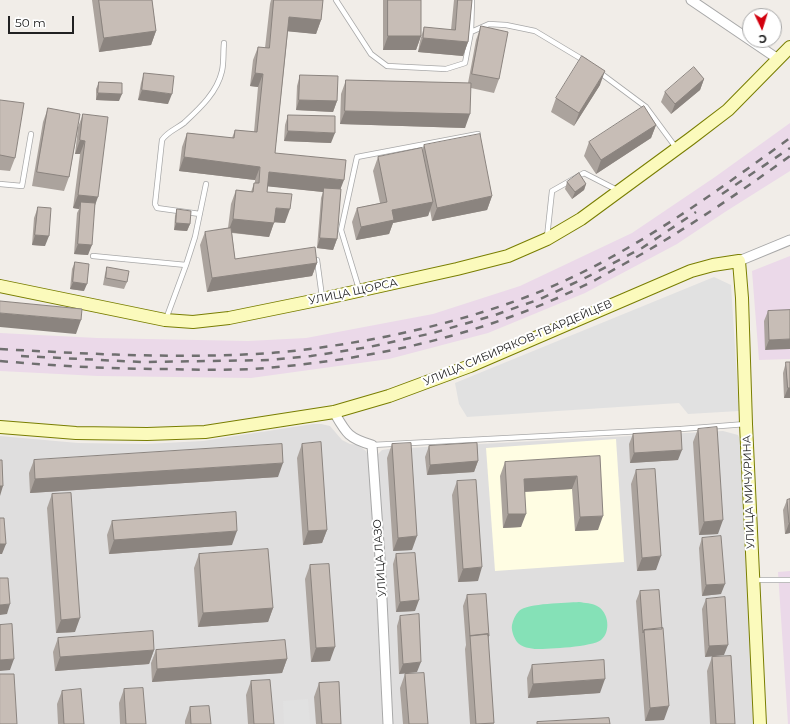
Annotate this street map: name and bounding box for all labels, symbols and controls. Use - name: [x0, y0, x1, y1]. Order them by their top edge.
- scale bar: [10, 8, 76, 34]
- north arrow: [742, 8, 782, 48]
- text: 50 m: [15, 15, 46, 30]
- text: С: [758, 32, 767, 46]
- street label: УЛИЦА ЩОРСА: [307, 276, 399, 308]
- street label: УЛИЦА СИБИРЯКОВ-ГВАРДЕЙЦЕВ: [422, 297, 614, 389]
- street label: УЛИЦА МИЧУРИНА: [740, 435, 758, 549]
- street label: УЛИЦА ЛАЗО: [371, 519, 389, 597]

